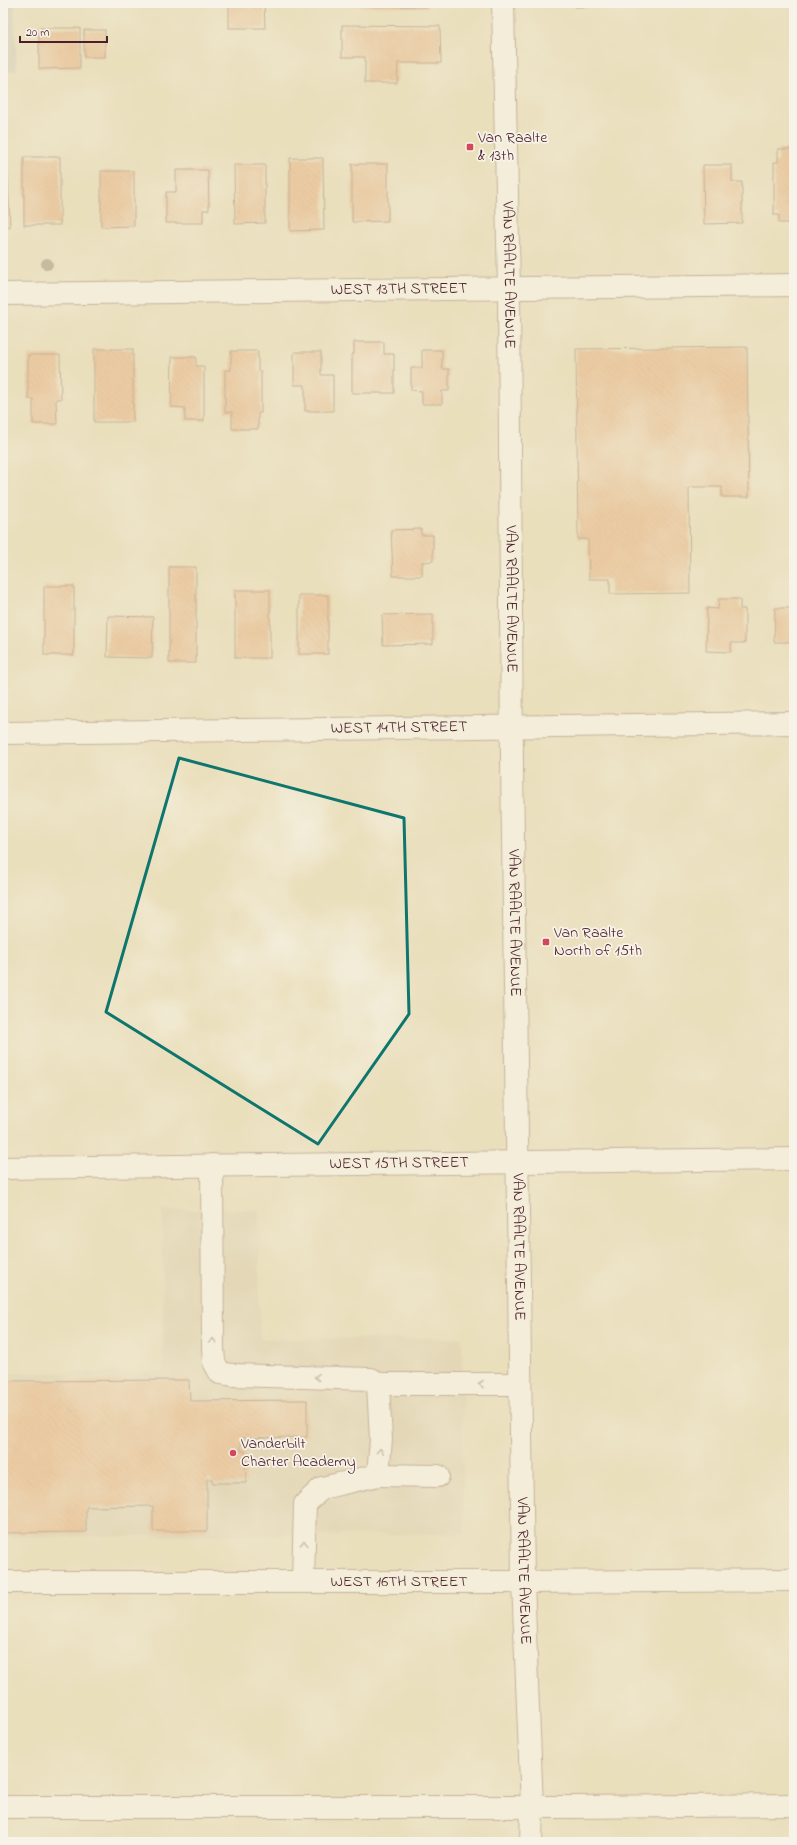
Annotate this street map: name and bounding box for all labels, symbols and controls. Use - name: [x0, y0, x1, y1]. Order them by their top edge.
- scale bar: [20, 18, 107, 44]
- text: 20 m: [26, 24, 49, 42]
- place label: Van Raalte & 13th: [477, 126, 548, 168]
- marker: Van Raalte & 13th: [465, 142, 475, 152]
- street label: VAN RAALTE AVENUE: [495, 200, 521, 349]
- street label: WEST 13TH STREET: [331, 277, 467, 302]
- street label: VAN RAALTE AVENUE: [498, 524, 523, 673]
- street label: WEST 14TH STREET: [331, 715, 467, 741]
- street label: VAN RAALTE AVENUE: [501, 848, 527, 997]
- place label: Van Raalte North of 15th: [553, 921, 642, 963]
- marker: Van Raalte North of 15th: [541, 937, 551, 947]
- street label: WEST 15TH STREET: [329, 1151, 469, 1176]
- street label: VAN RAALTE AVENUE: [505, 1172, 531, 1321]
- one-way arrow: [209, 1338, 217, 1344]
- one-way arrow: [314, 1373, 320, 1381]
- one-way arrow: [478, 1380, 484, 1388]
- place label: Vanderbilt Charter Academy: [240, 1432, 356, 1474]
- marker: Vanderbilt Charter Academy: [228, 1448, 238, 1458]
- one-way arrow: [376, 1448, 385, 1454]
- street label: VAN RAALTE AVENUE: [510, 1496, 537, 1645]
- one-way arrow: [300, 1540, 308, 1546]
- street label: WEST 16TH STREET: [330, 1570, 468, 1594]

